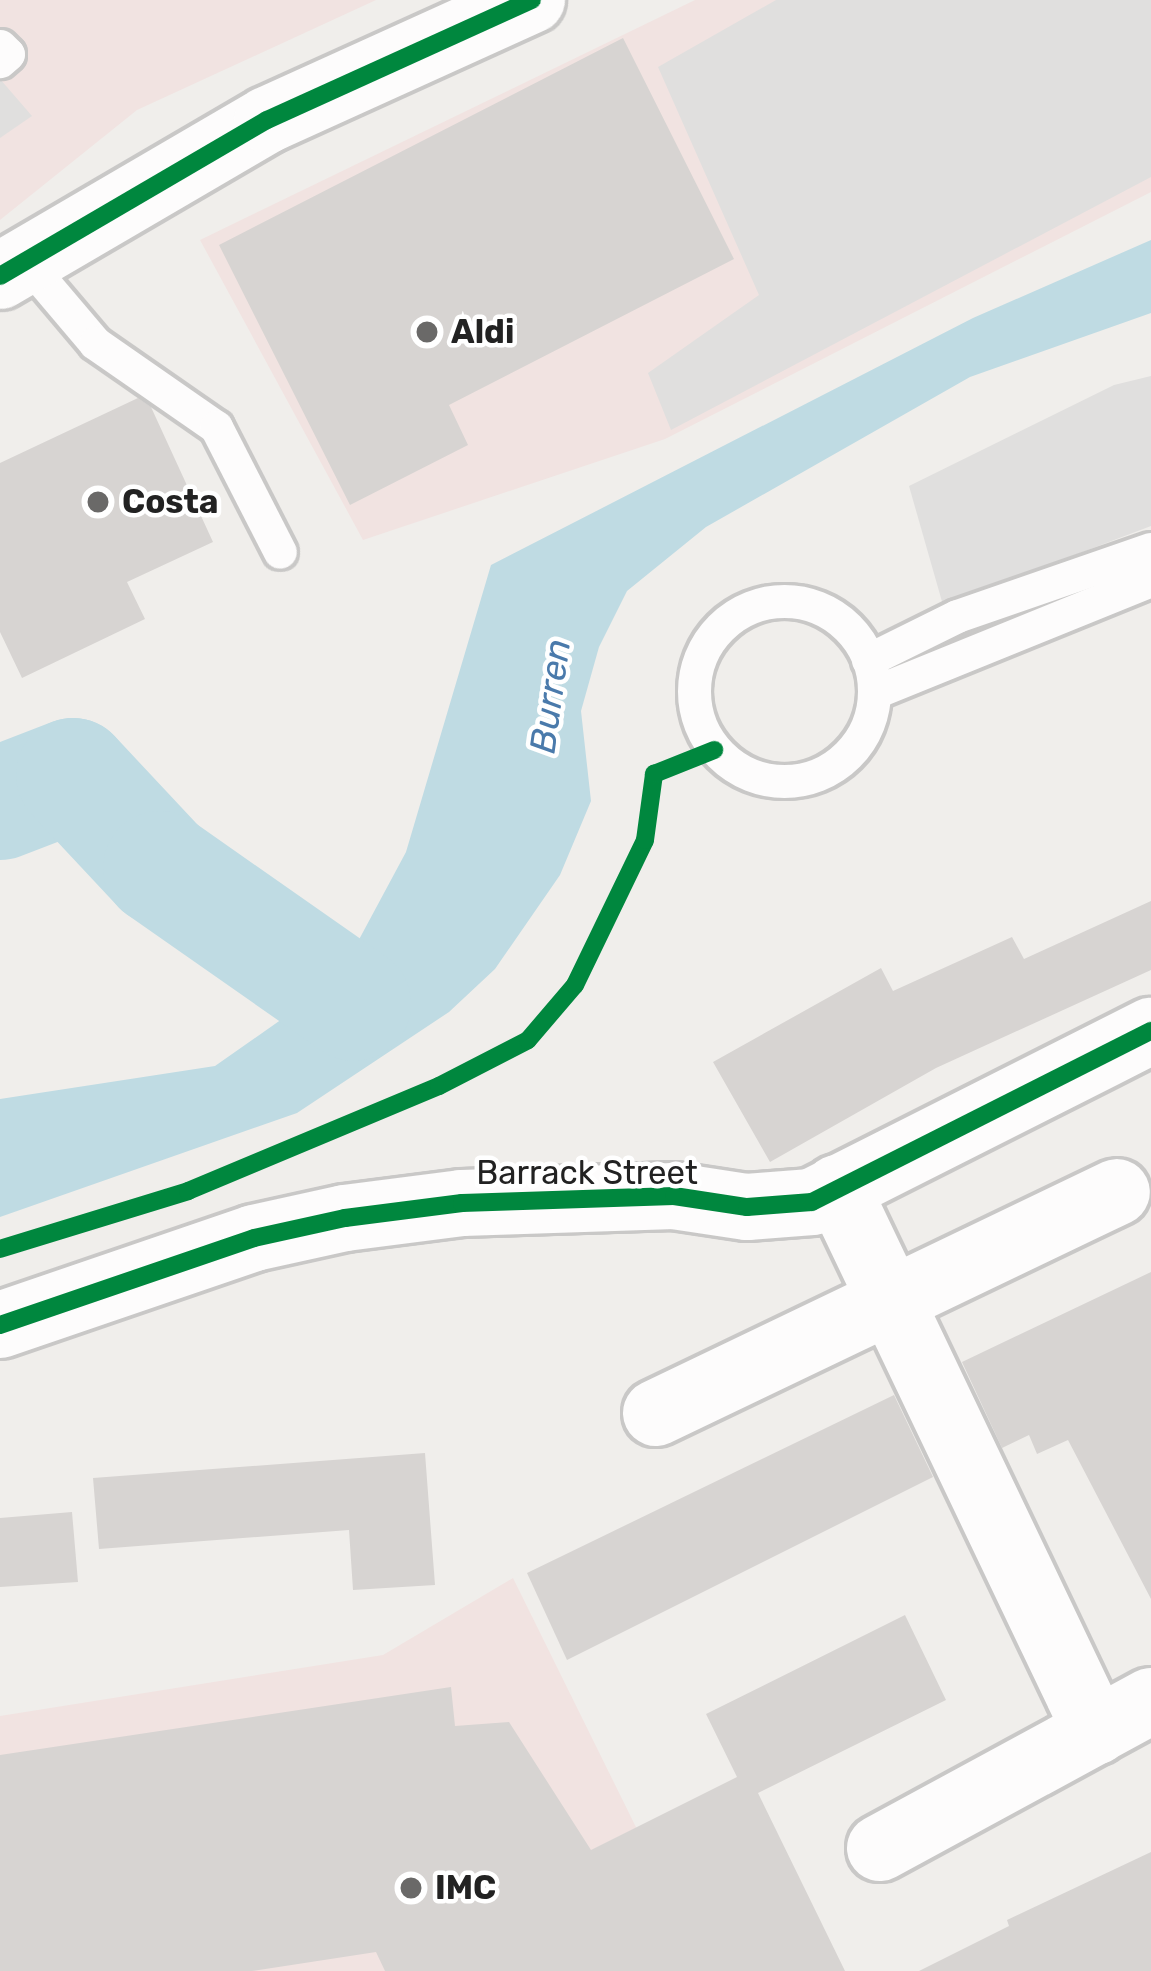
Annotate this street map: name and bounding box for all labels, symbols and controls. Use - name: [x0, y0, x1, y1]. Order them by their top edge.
- place label: Aldi: [451, 312, 514, 352]
- marker: Aldi: [414, 319, 440, 345]
- place label: Costa: [122, 482, 218, 522]
- marker: Costa: [85, 489, 111, 515]
- water label: Burren: [521, 636, 579, 756]
- street label: Barrack Street: [476, 1153, 698, 1193]
- place label: IMC: [435, 1868, 496, 1908]
- marker: IMC: [398, 1875, 424, 1901]

